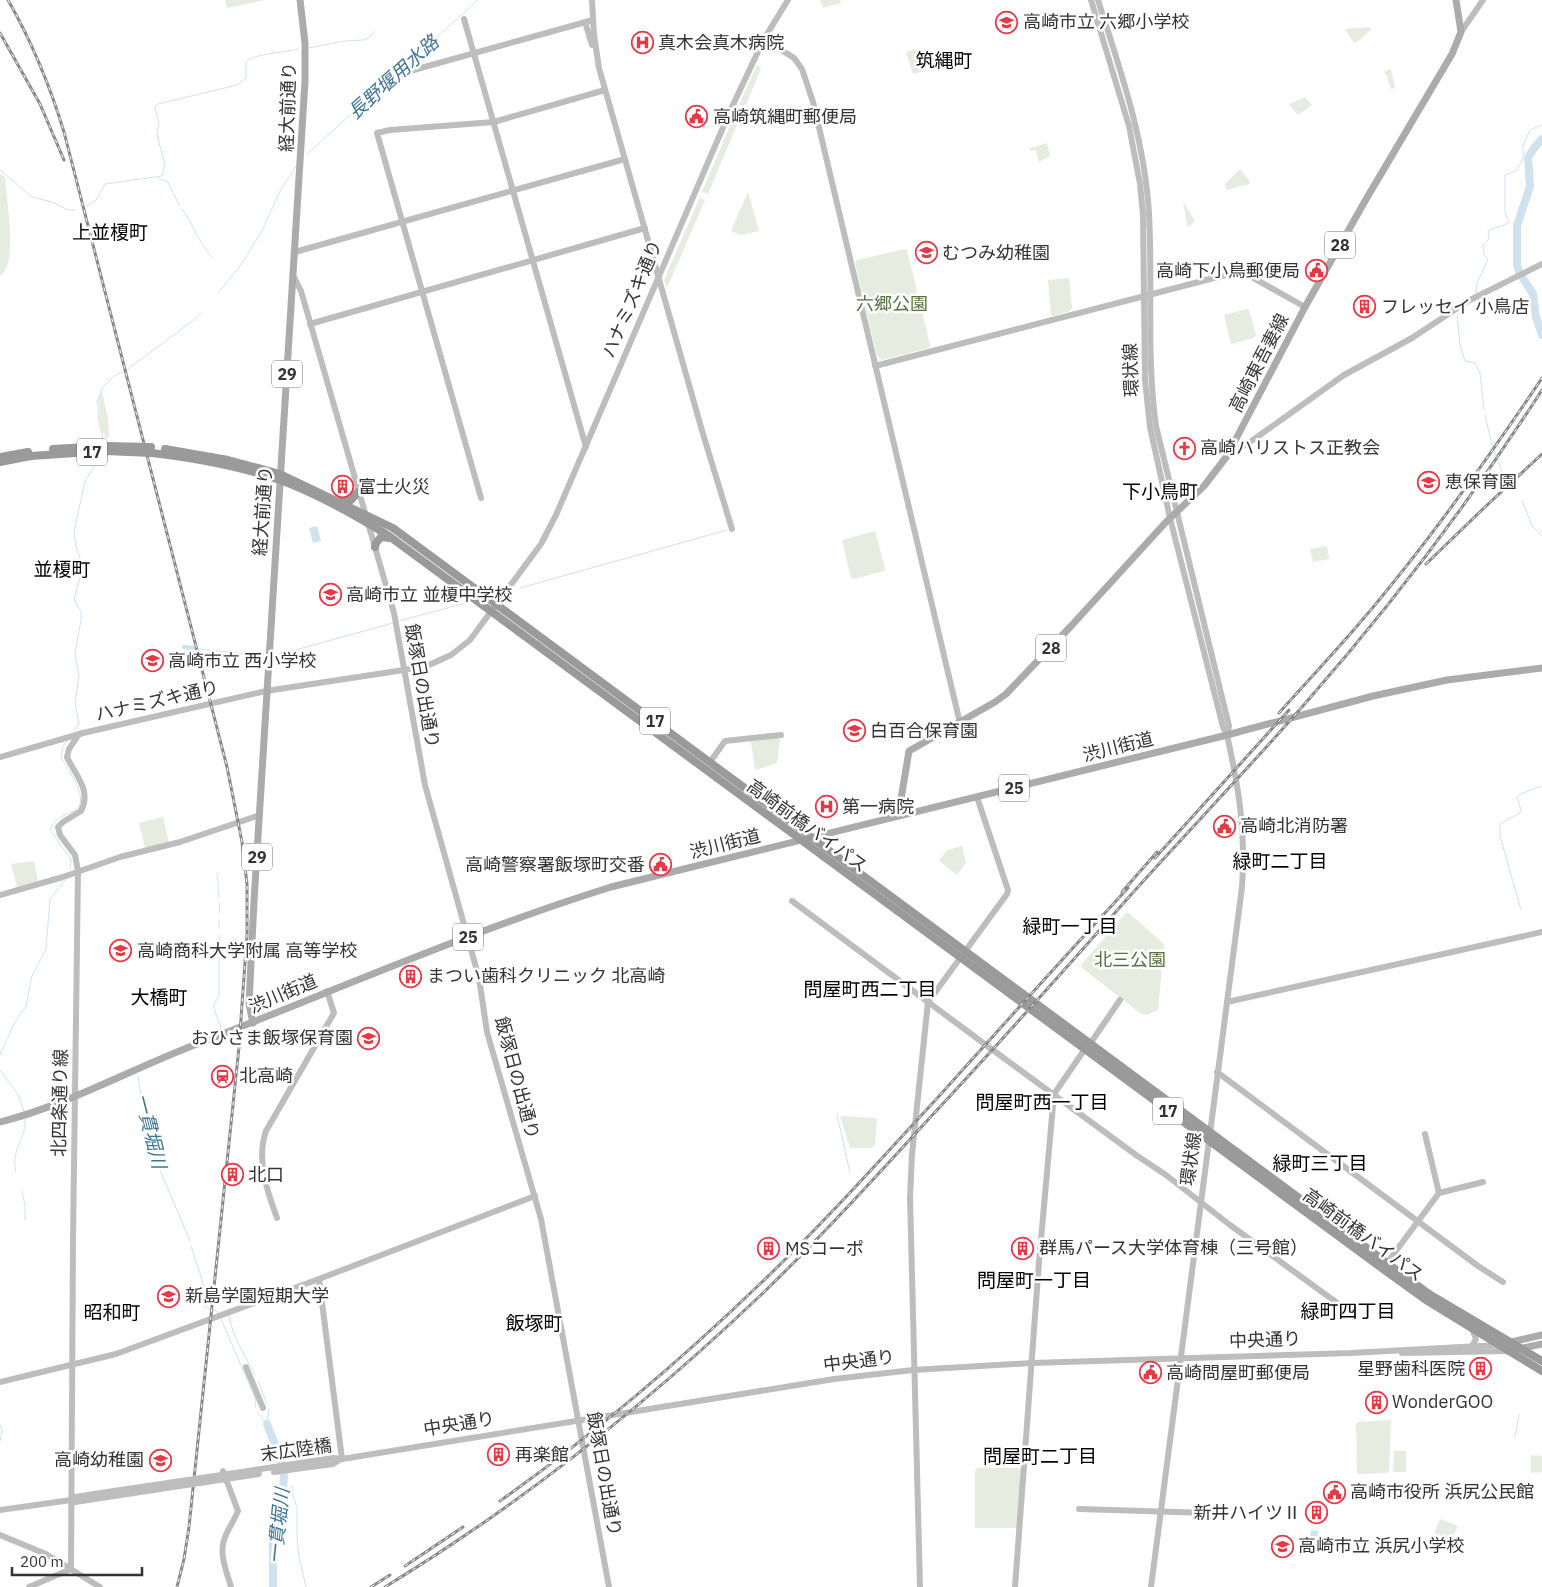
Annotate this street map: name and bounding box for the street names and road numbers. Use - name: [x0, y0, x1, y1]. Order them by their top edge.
- street label: 経大前通り: [274, 62, 301, 152]
- road number: 28: [1325, 232, 1355, 258]
- street label: ハナミズキ通り: [596, 236, 667, 361]
- street label: 高崎東吾妻線: [1224, 309, 1293, 416]
- street label: 環状線: [1118, 343, 1143, 397]
- road number: 29: [272, 360, 302, 388]
- road number: 17: [77, 438, 107, 466]
- street label: 経大前通り: [248, 465, 277, 557]
- street label: 飯塚日の出通り: [400, 622, 445, 750]
- road number: 28: [1036, 634, 1066, 661]
- street label: ハナミズキ通り: [93, 675, 221, 726]
- road number: 17: [640, 708, 670, 734]
- street label: 渋川街道: [1080, 727, 1156, 766]
- street label: 高崎前橋バイパス: [742, 774, 872, 877]
- road number: 25: [999, 774, 1029, 801]
- street label: 渋川街道: [687, 824, 763, 863]
- road number: 29: [242, 844, 272, 870]
- road number: 25: [453, 924, 483, 950]
- street label: 渋川街道: [245, 969, 320, 1018]
- street label: 飯塚日の出通り: [490, 1014, 545, 1142]
- street label: 北四条通り線: [47, 1049, 72, 1157]
- road number: 17: [1153, 1098, 1183, 1124]
- street label: 環状線: [1175, 1131, 1206, 1187]
- street label: 高崎前橋バイパス: [1298, 1183, 1428, 1286]
- street label: 中央通り: [1229, 1327, 1301, 1352]
- street label: 中央通り: [822, 1345, 896, 1376]
- street label: 中央通り: [422, 1407, 496, 1440]
- street label: 飯塚日の出通り: [582, 1410, 627, 1538]
- street label: 末広陸橋: [259, 1433, 333, 1466]

